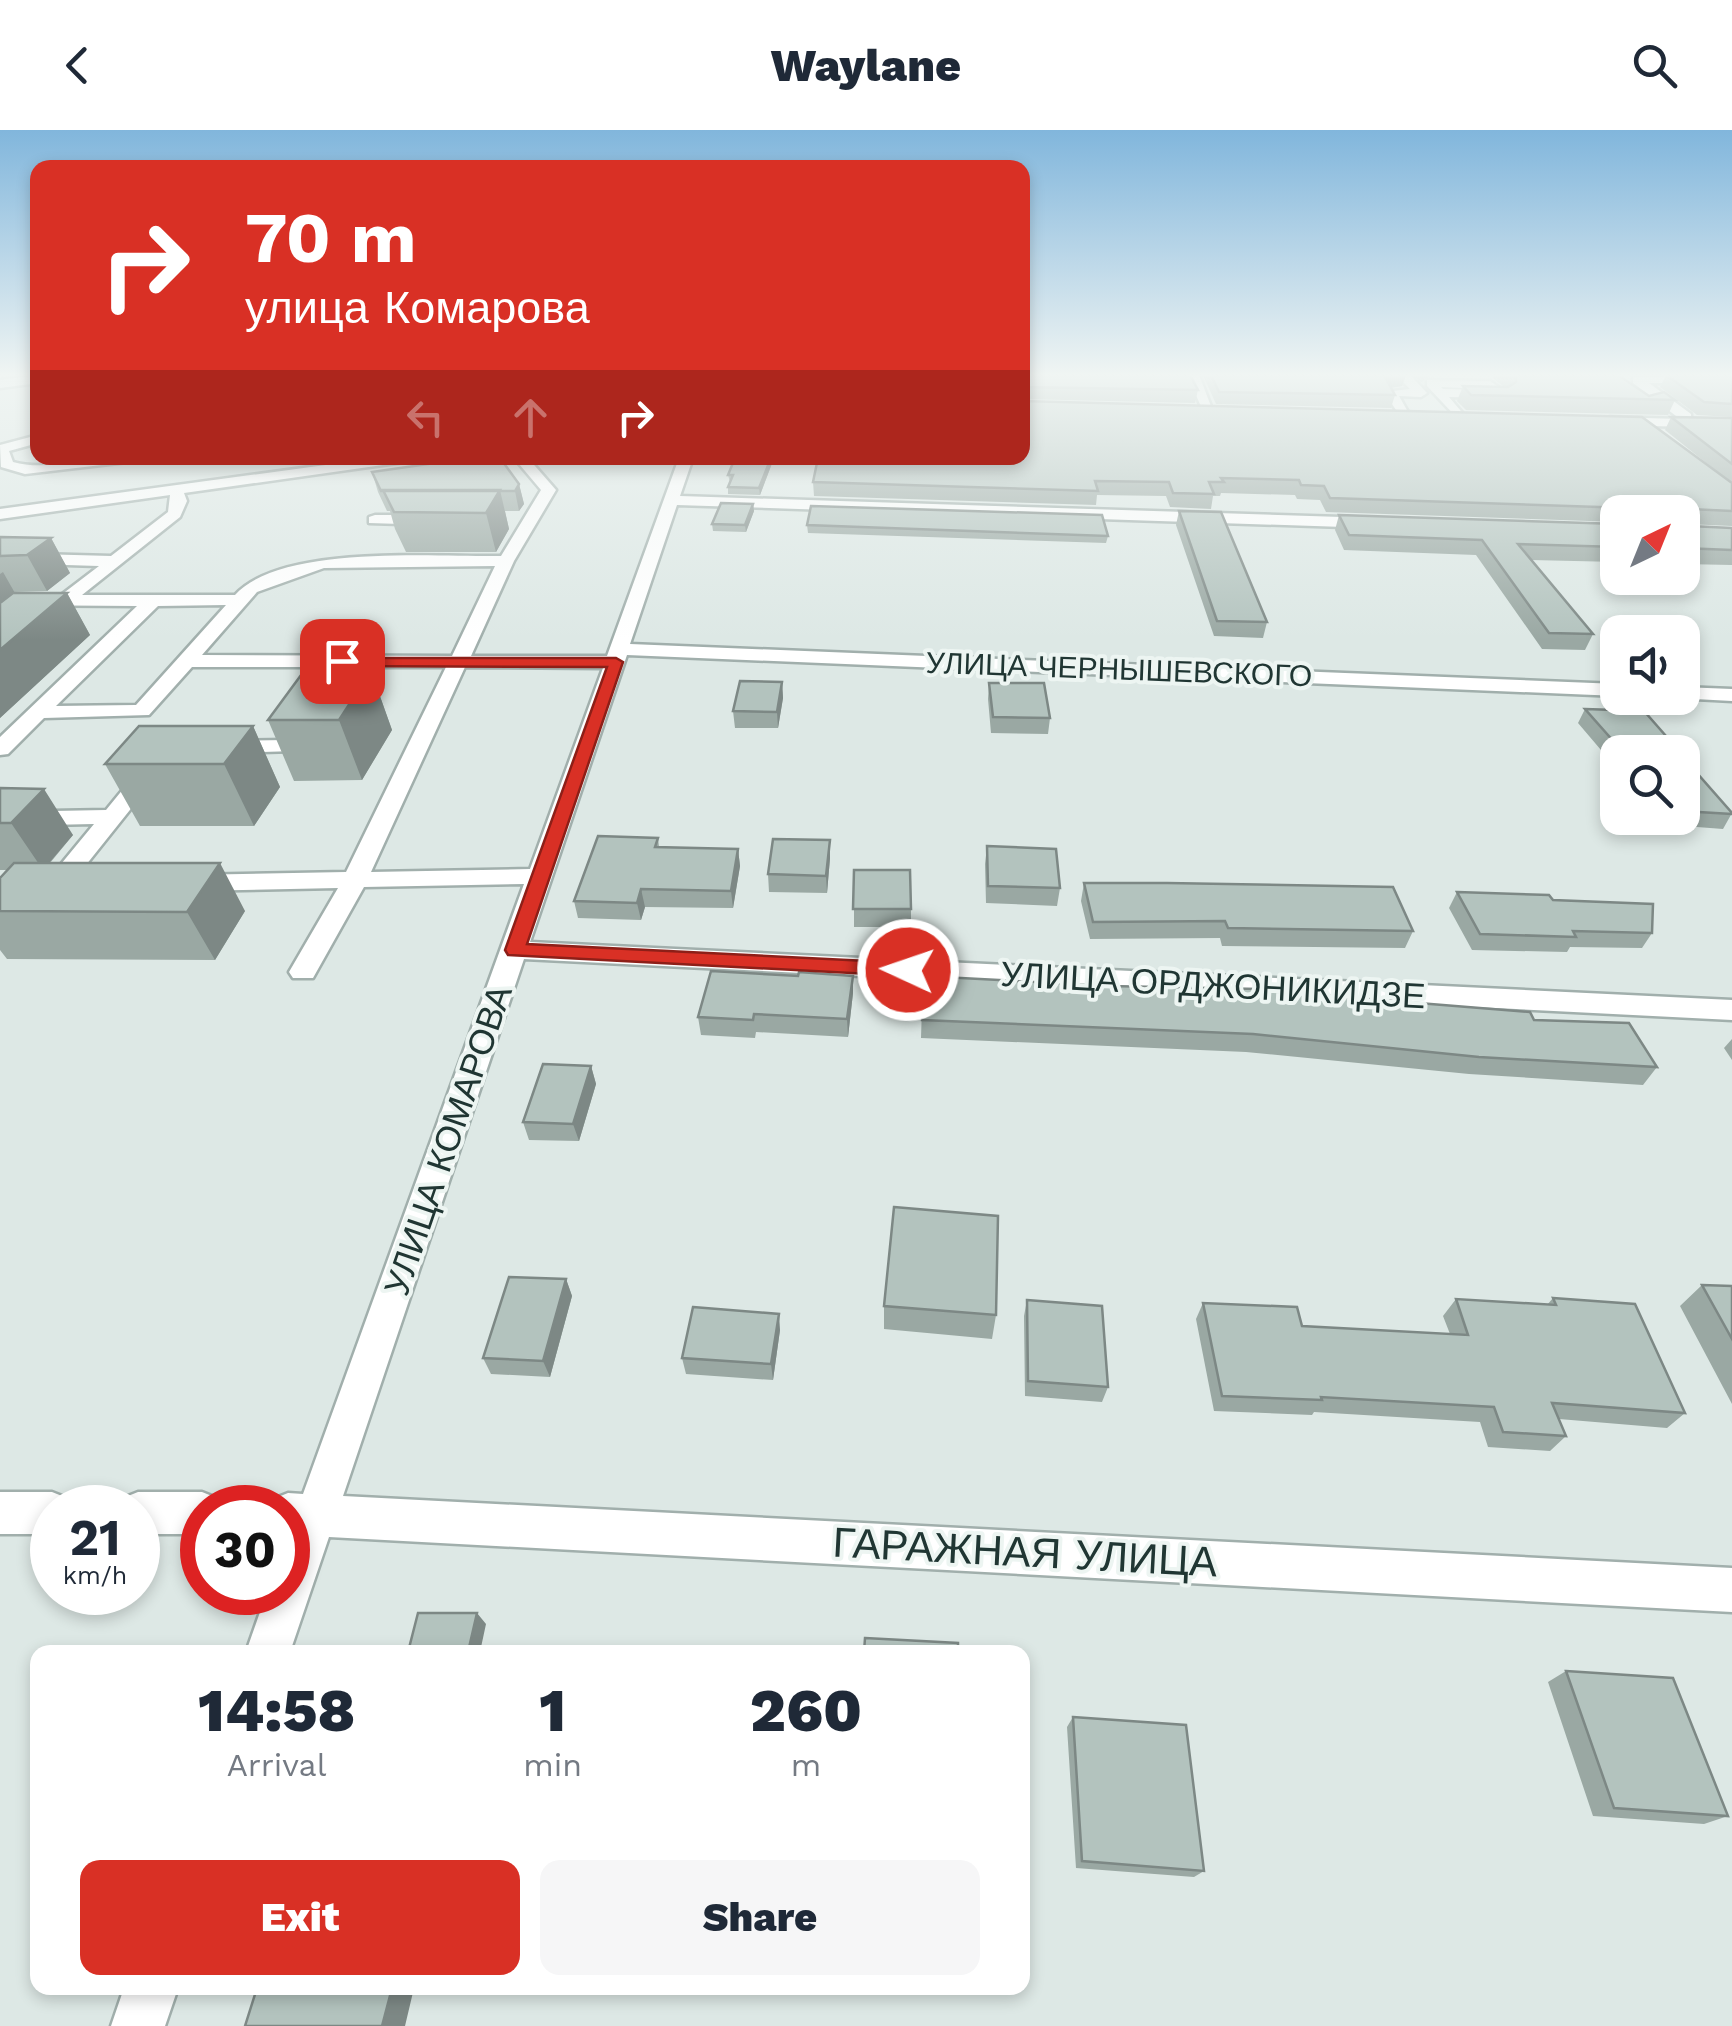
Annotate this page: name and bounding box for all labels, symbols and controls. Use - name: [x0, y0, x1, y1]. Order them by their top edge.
- icon: back: [50, 38, 105, 93]
- icon: search: [1627, 38, 1682, 93]
- text: Waylane: [771, 39, 961, 92]
- text: 70 m: [245, 197, 417, 279]
- icon: right: [80, 200, 210, 330]
- text: улица Комарова: [245, 281, 590, 334]
- icon: left: [398, 390, 453, 445]
- icon: ahead: [503, 390, 558, 445]
- icon: right: [608, 390, 663, 445]
- north arrow: [1600, 495, 1700, 595]
- map controls: [1600, 495, 1700, 835]
- button: sound: [1600, 615, 1700, 715]
- pin: [300, 619, 385, 704]
- icon: arrive: [315, 634, 370, 689]
- street label: УЛИЦА ЧЕРНЫШЕВСКОГО: [925, 645, 1313, 693]
- button: search: [1600, 735, 1700, 835]
- position arrow: [856, 918, 960, 1022]
- street label: УЛИЦА ОРДЖОНИКИДЗЕ: [1000, 953, 1426, 1017]
- street label: УЛИЦА КОМАРОВА: [375, 979, 521, 1301]
- speed limit sign: 30: [180, 1485, 310, 1615]
- text: 21: [69, 1508, 121, 1567]
- street label: ГАРАЖНАЯ УЛИЦА: [831, 1517, 1219, 1587]
- text: km/h: [63, 1561, 127, 1590]
- text: 14:58: [198, 1675, 355, 1746]
- text: 1: [539, 1675, 566, 1746]
- text: 260: [750, 1675, 862, 1746]
- text: Arrival: [227, 1746, 327, 1784]
- text: min: [523, 1746, 582, 1784]
- text: m: [791, 1746, 821, 1784]
- button: Exit: [80, 1860, 520, 1975]
- button: Share: [540, 1860, 980, 1975]

